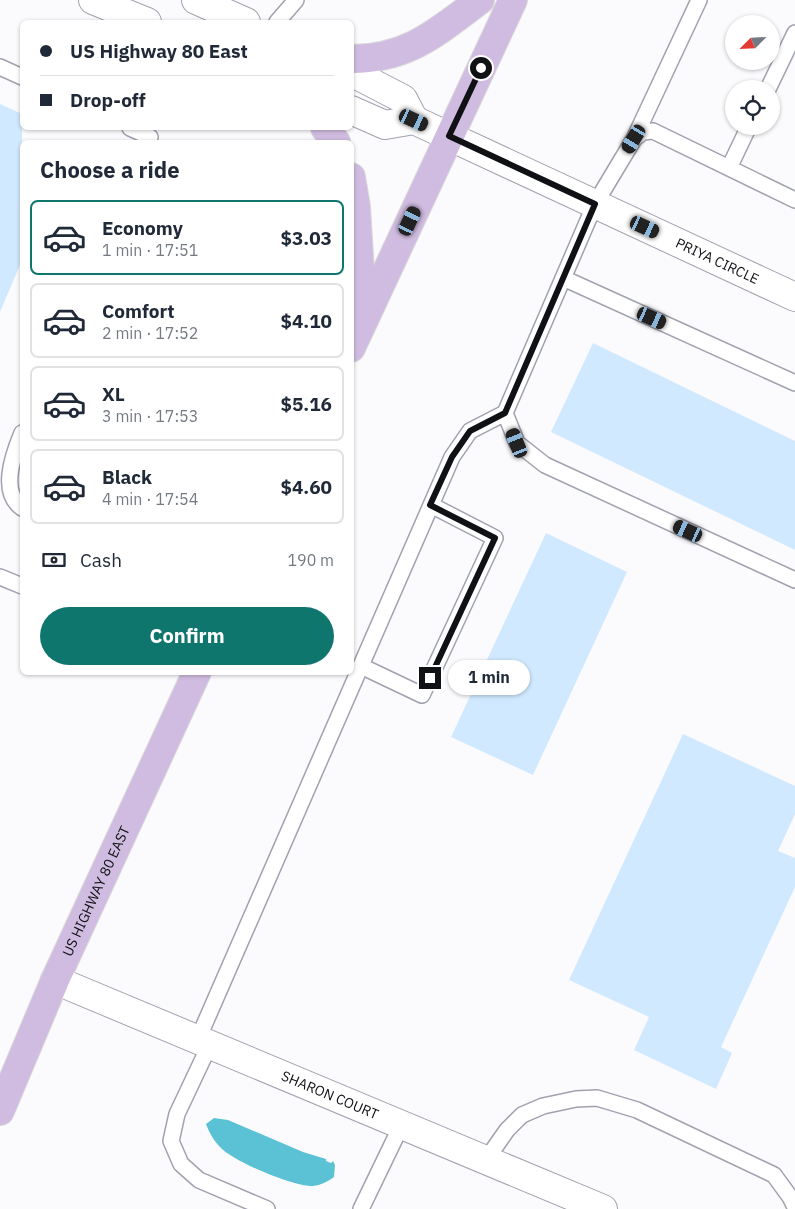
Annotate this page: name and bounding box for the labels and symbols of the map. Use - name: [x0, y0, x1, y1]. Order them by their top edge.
- north arrow: [725, 15, 780, 70]
- route start: [470, 57, 492, 79]
- car: [397, 107, 430, 133]
- car: [619, 122, 648, 156]
- car: [396, 204, 423, 238]
- car: [628, 214, 661, 240]
- street label: PRIYA CIRCLE: [673, 234, 762, 288]
- car: [635, 305, 668, 331]
- car: [504, 426, 529, 460]
- car: [671, 518, 704, 544]
- callout: 1 min: [448, 660, 530, 696]
- route end: [419, 667, 441, 689]
- street label: US HIGHWAY 80 EAST: [58, 823, 134, 959]
- street label: SHARON COURT: [279, 1067, 381, 1123]

